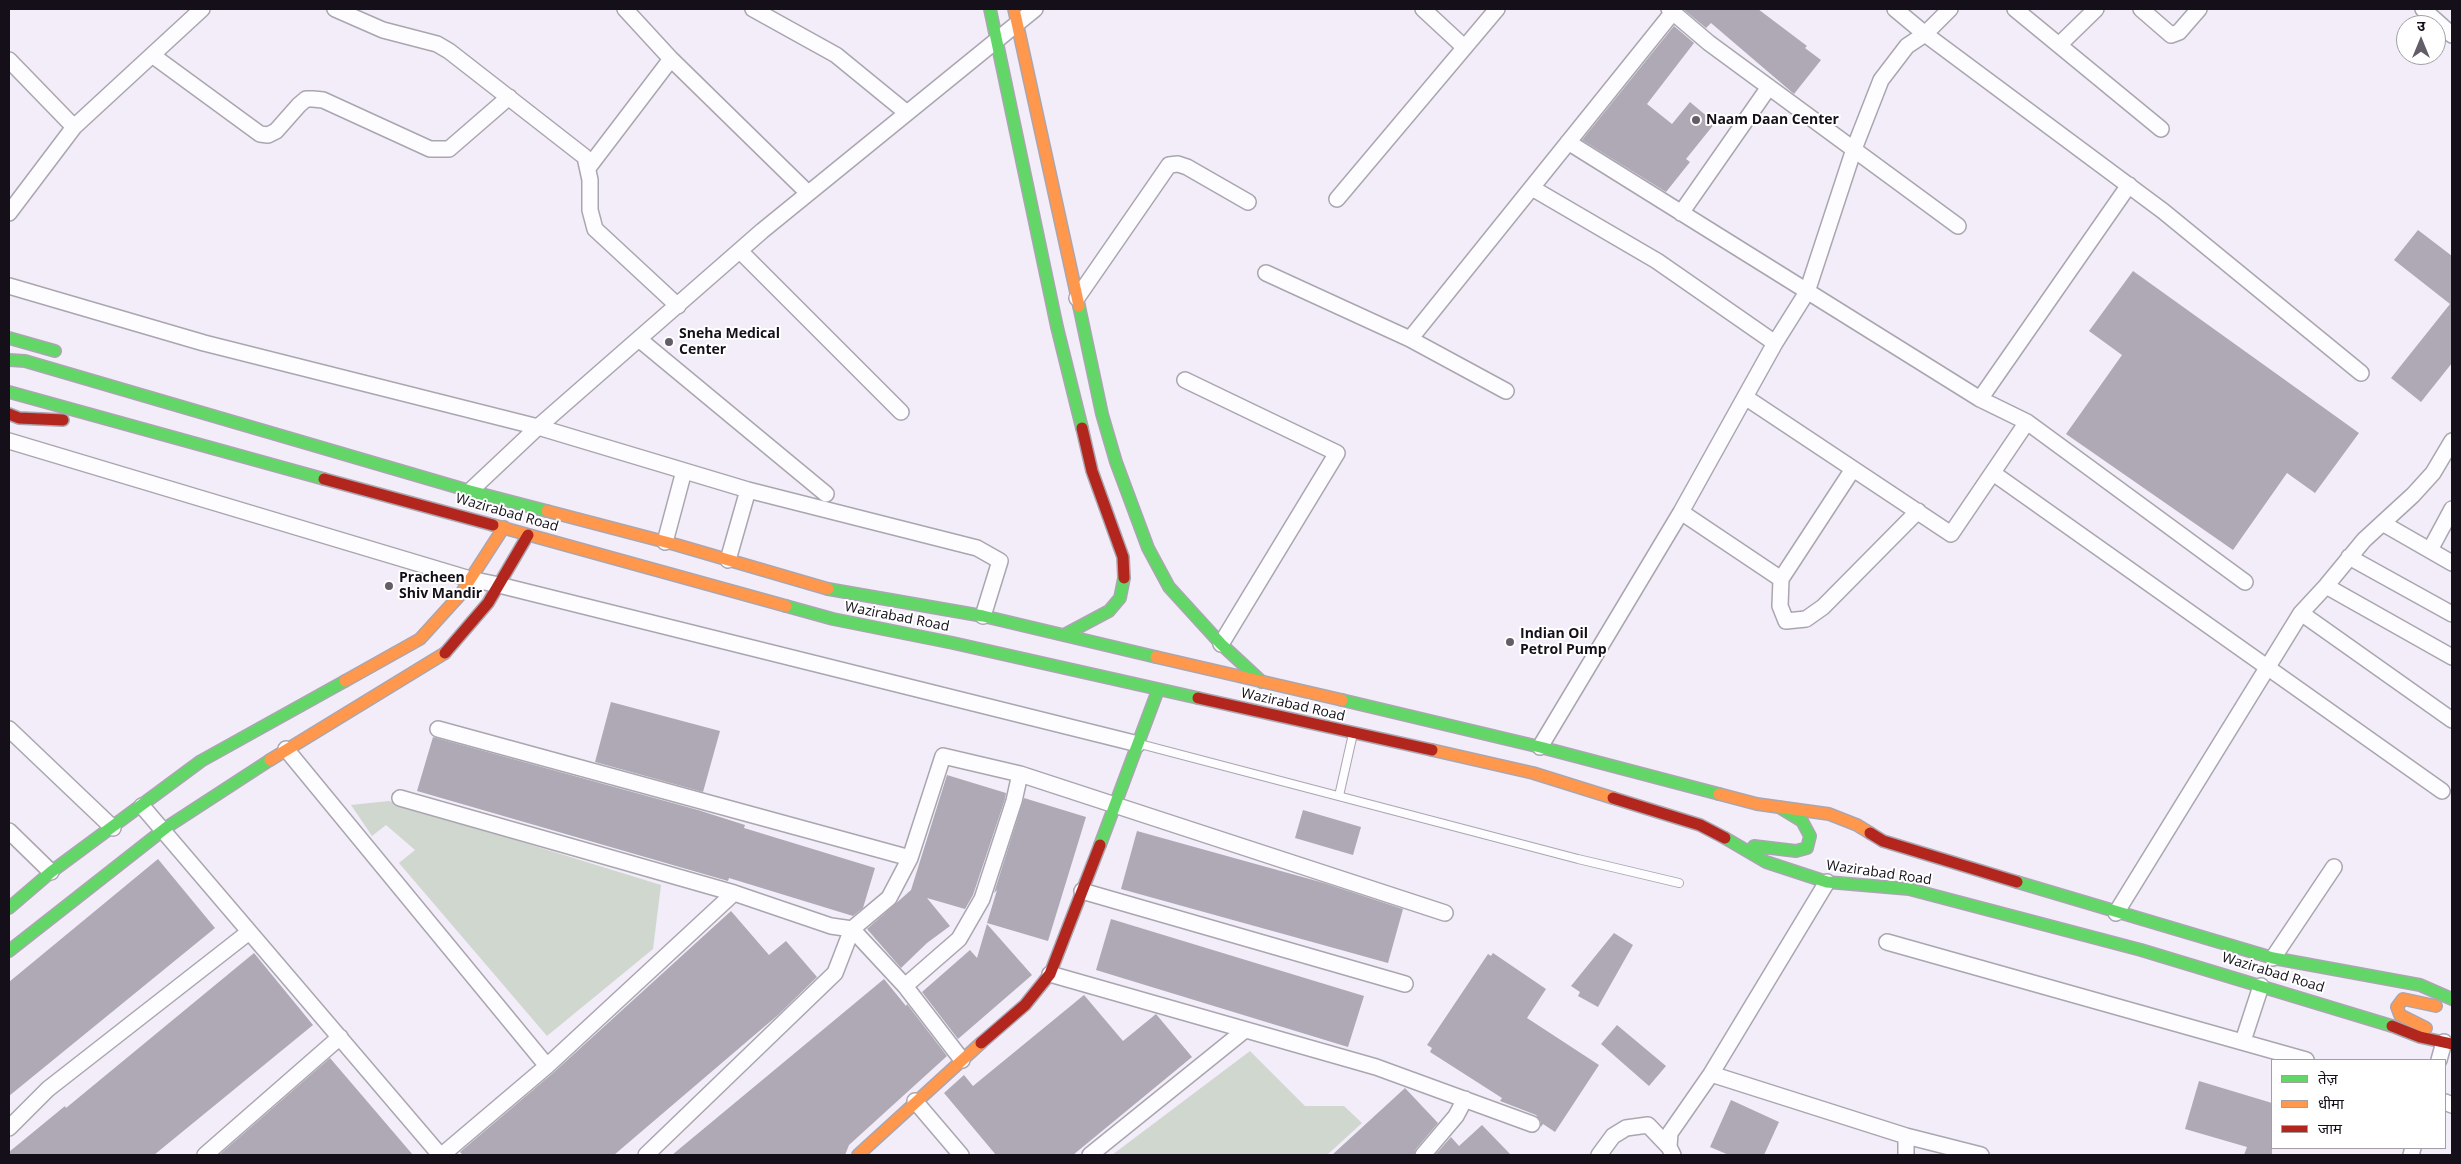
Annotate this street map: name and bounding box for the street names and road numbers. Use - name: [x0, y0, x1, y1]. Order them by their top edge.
- street label: Wazirabad Road: [454, 490, 560, 536]
- street label: Wazirabad Road: [843, 599, 951, 635]
- street label: Wazirabad Road: [1239, 685, 1347, 725]
- street label: Wazirabad Road: [1825, 857, 1933, 889]
- street label: Wazirabad Road: [2220, 949, 2326, 997]

